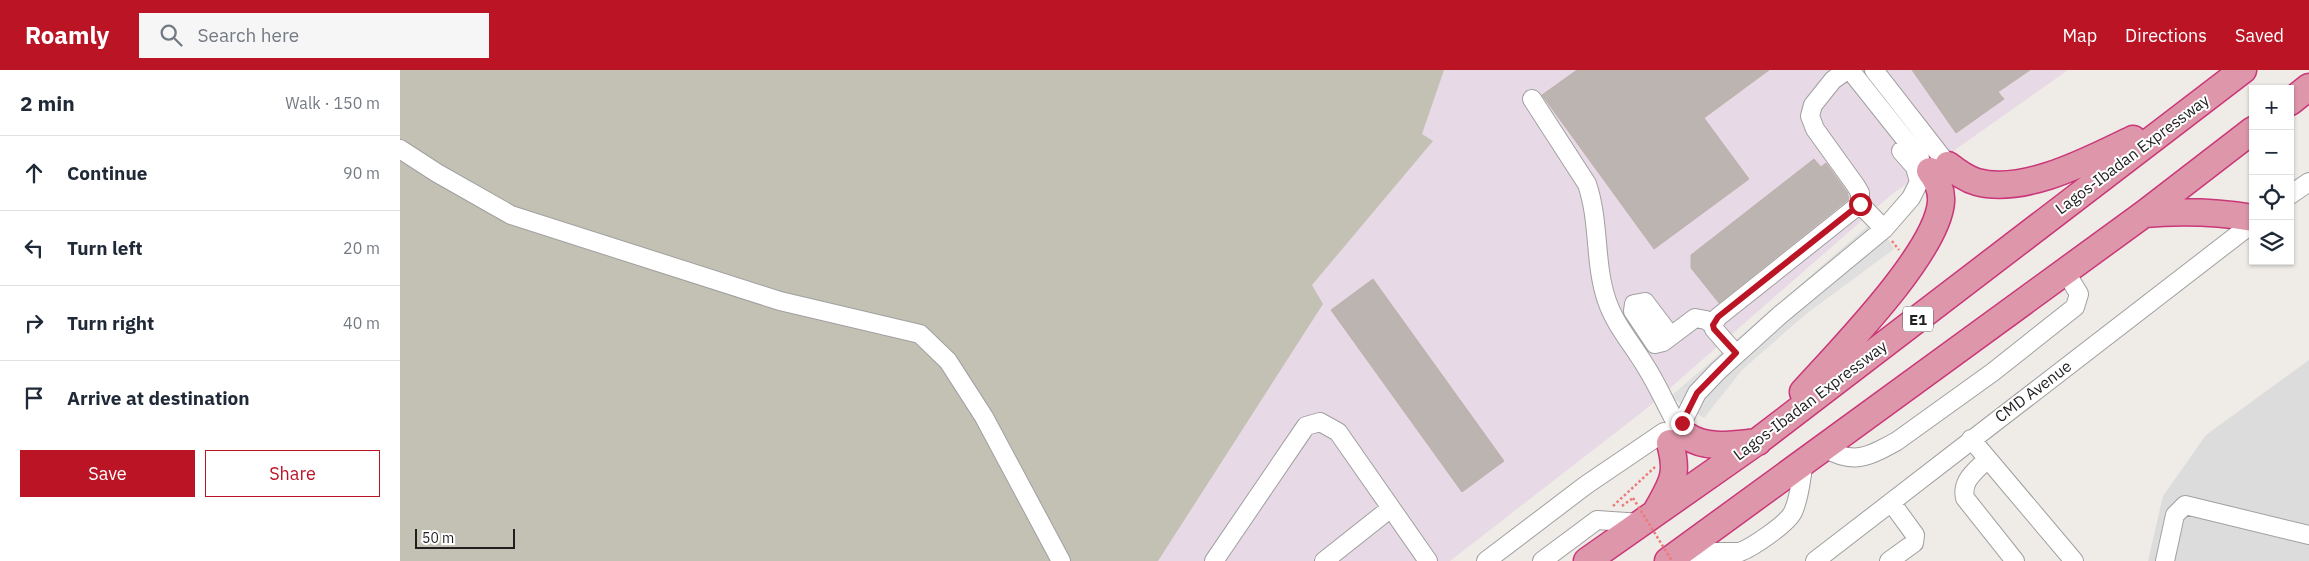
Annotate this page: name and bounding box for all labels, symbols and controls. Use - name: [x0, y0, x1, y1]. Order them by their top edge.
- search box: [139, 13, 489, 58]
- text: Roamly: [25, 19, 109, 51]
- icon: search: [157, 21, 185, 49]
- text: Search here: [197, 23, 299, 47]
- text: Map: [2062, 24, 2097, 47]
- text: Directions: [2125, 24, 2207, 47]
- text: Saved: [2235, 24, 2284, 47]
- map controls: [2249, 85, 2294, 265]
- button: +: [2249, 85, 2294, 130]
- text: 2 min: [20, 89, 75, 117]
- street label: Lagos-Ibadan Expressway: [2051, 90, 2213, 218]
- text: Walk · 150 m: [285, 93, 380, 113]
- button: −: [2249, 130, 2294, 175]
- icon: ahead: [20, 159, 48, 187]
- text: Continue: [67, 161, 147, 185]
- text: 90 m: [343, 163, 380, 183]
- button: locate: [2249, 175, 2294, 220]
- route start: [1849, 193, 1872, 216]
- button: layers: [2249, 220, 2294, 265]
- icon: left: [20, 234, 48, 262]
- text: Turn left: [67, 236, 143, 260]
- text: 20 m: [343, 238, 380, 258]
- road number: E1: [1903, 306, 1933, 332]
- icon: right: [20, 309, 48, 337]
- text: Turn right: [67, 311, 154, 335]
- text: 40 m: [343, 313, 380, 333]
- street label: Lagos-Ibadan Expressway: [1729, 336, 1891, 464]
- street label: CMD Avenue: [1991, 356, 2075, 426]
- icon: arrive: [20, 384, 48, 412]
- text: Arrive at destination: [67, 386, 250, 410]
- route end: [1671, 412, 1694, 435]
- button: Save: [20, 450, 195, 497]
- button: Share: [205, 450, 380, 497]
- scale bar: [415, 526, 515, 549]
- text: 50 m: [422, 529, 454, 547]

